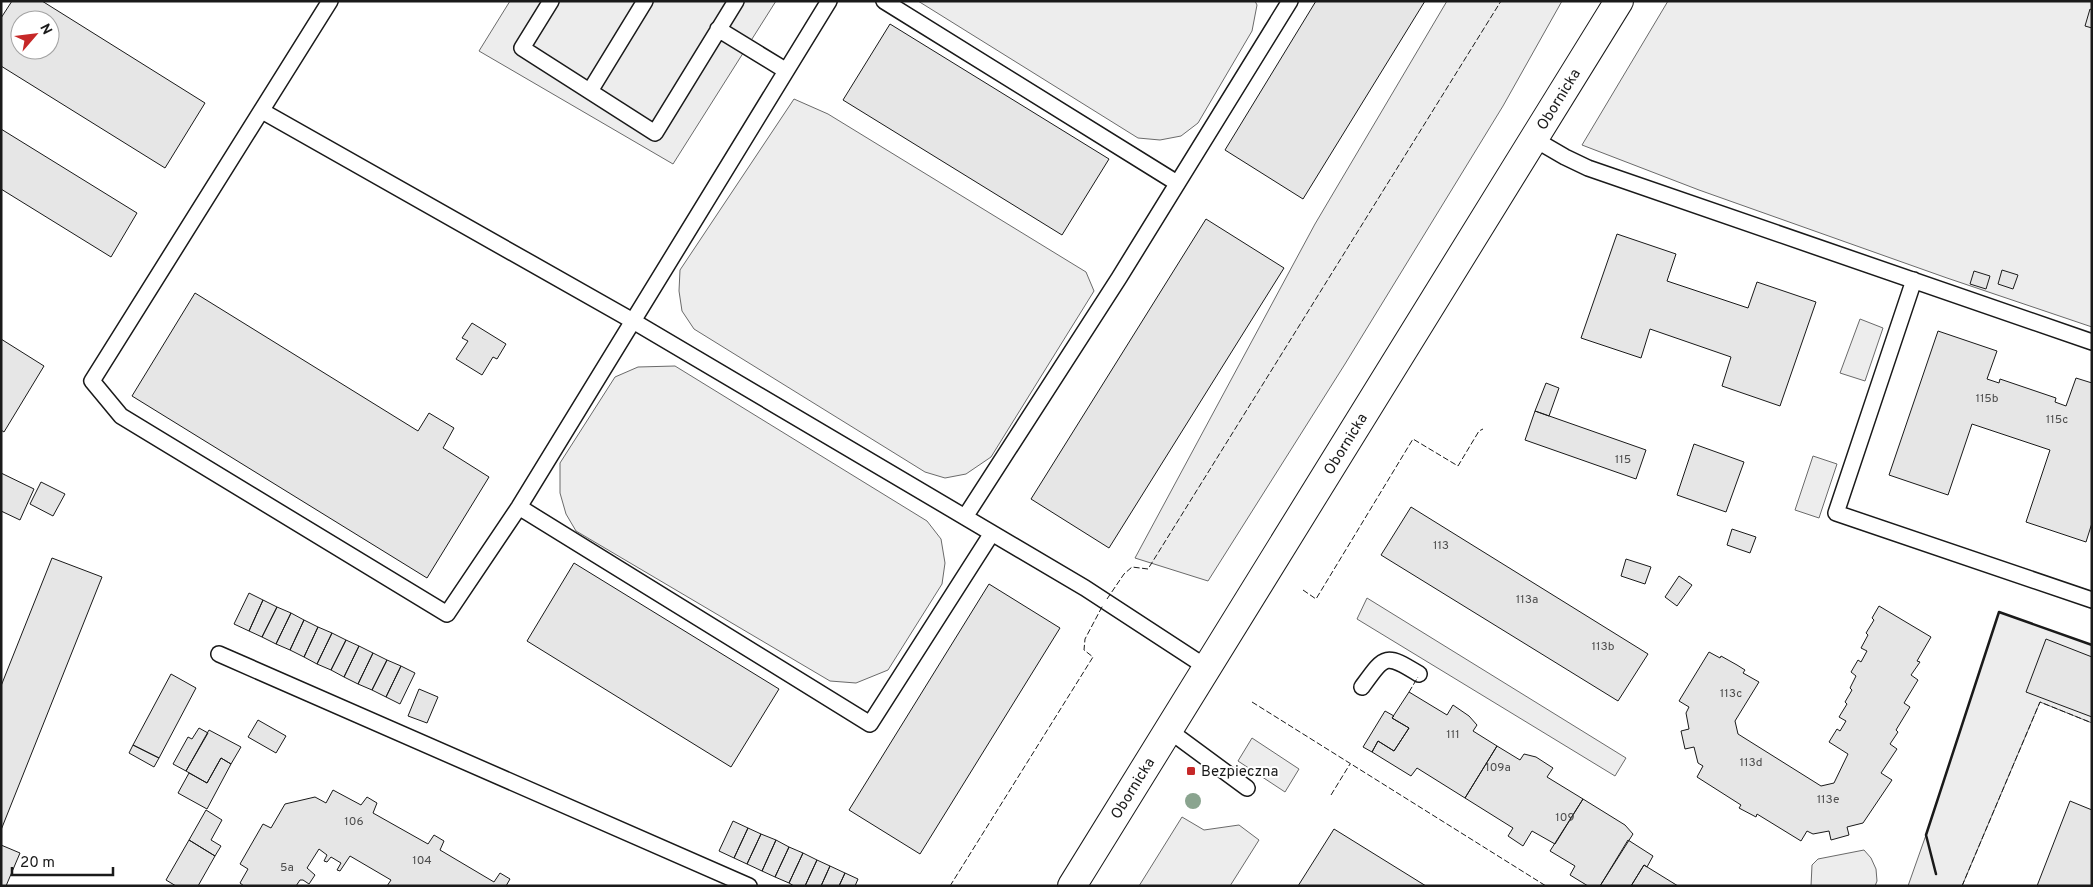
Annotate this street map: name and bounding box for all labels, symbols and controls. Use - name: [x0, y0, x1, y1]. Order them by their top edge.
- north arrow: [10, 10, 60, 60]
- text: N: [35, 21, 55, 38]
- street label: Obornicka: [1533, 66, 1586, 134]
- house number: 115b: [1975, 391, 1999, 407]
- street label: Obornicka: [1320, 410, 1373, 479]
- house number: 115c: [2046, 412, 2068, 428]
- house number: 115: [1615, 452, 1631, 468]
- house number: 113: [1433, 538, 1449, 554]
- house number: 113a: [1516, 592, 1538, 608]
- house number: 113b: [1592, 639, 1615, 655]
- house number: 113c: [1720, 686, 1742, 702]
- house number: 111: [1446, 727, 1460, 743]
- street label: Obornicka: [1108, 755, 1160, 823]
- house number: 113d: [1739, 755, 1763, 771]
- house number: 109a: [1485, 760, 1511, 776]
- place label: Bezpieczna: [1201, 763, 1278, 782]
- marker: Bezpieczna: [1185, 765, 1197, 777]
- house number: 113e: [1817, 792, 1839, 808]
- house number: 109: [1555, 810, 1575, 826]
- house number: 106: [344, 814, 364, 830]
- scale bar: [12, 844, 114, 876]
- house number: 104: [412, 853, 432, 869]
- text: 20 m: [20, 854, 55, 873]
- house number: 5a: [280, 860, 294, 876]

